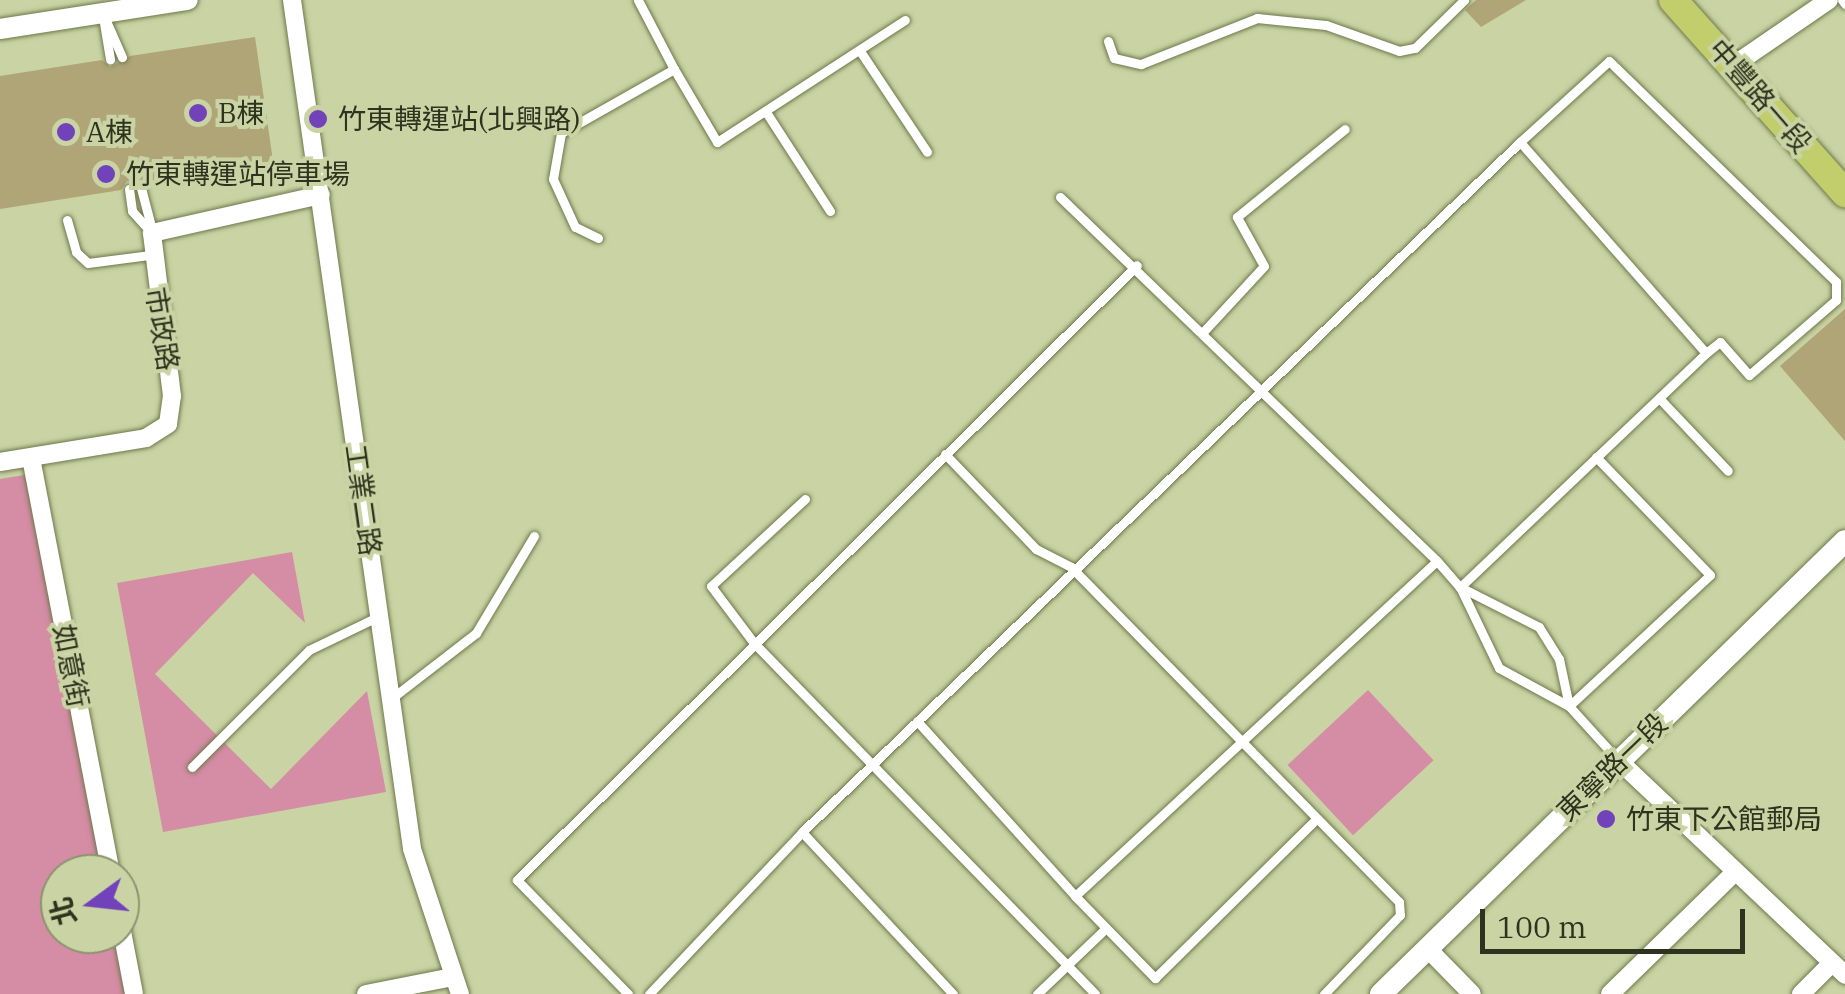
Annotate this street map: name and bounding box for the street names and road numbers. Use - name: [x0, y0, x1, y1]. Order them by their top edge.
- street label: 中豐路一段: [1701, 32, 1819, 160]
- street label: 市政路: [139, 285, 185, 373]
- street label: 工業二路: [339, 442, 387, 558]
- street label: 如意街: [46, 622, 96, 710]
- street label: 東寧路一段: [1550, 706, 1674, 828]

